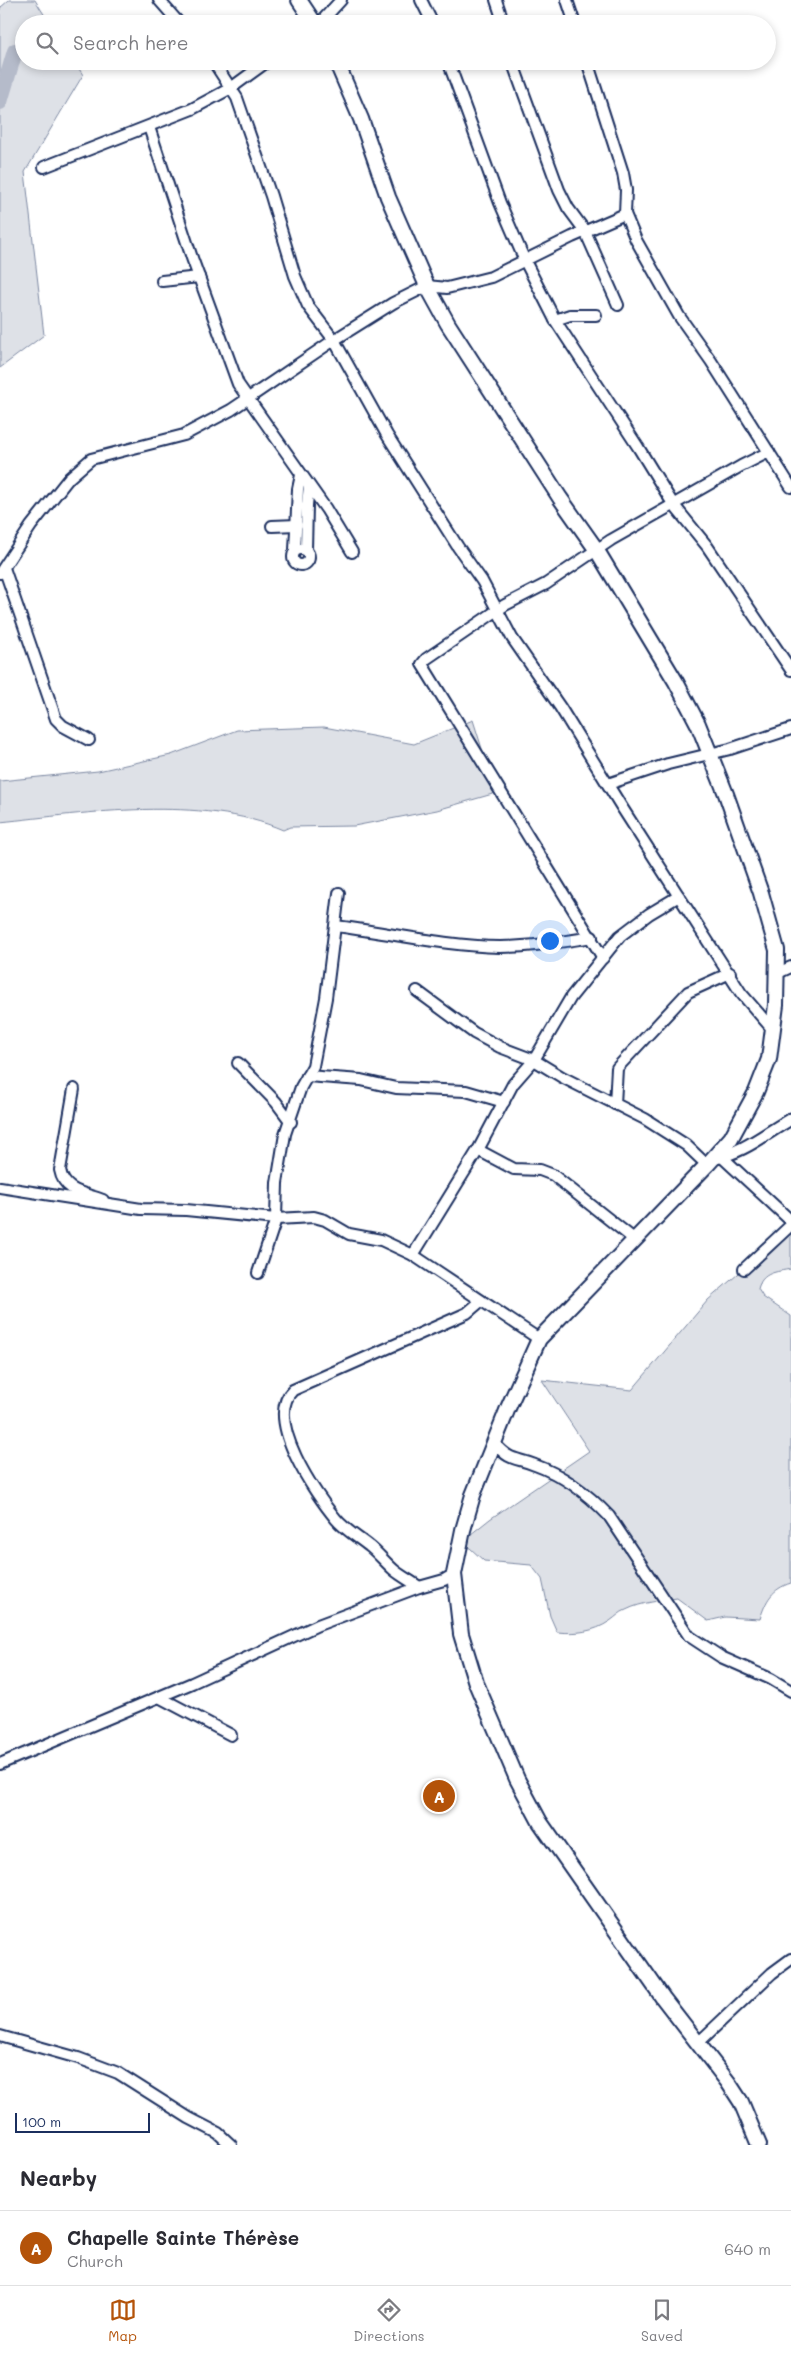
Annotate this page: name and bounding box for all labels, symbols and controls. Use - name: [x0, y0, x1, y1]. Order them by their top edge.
- search box: [15, 15, 776, 70]
- icon: search: [33, 29, 61, 57]
- text: Search here: [73, 30, 189, 55]
- your location: [537, 928, 563, 954]
- pin: A: [423, 1777, 455, 1815]
- scale bar: [15, 2110, 150, 2133]
- text: 100 m: [22, 2112, 61, 2131]
- text: Nearby: [20, 2164, 97, 2191]
- text: Chapelle Sainte Thérèse: [67, 2225, 299, 2250]
- text: A: [30, 2238, 42, 2259]
- text: 640 m: [724, 2238, 771, 2259]
- text: Church: [67, 2250, 123, 2271]
- tab: Map: [108, 2296, 137, 2345]
- tab: Directions: [353, 2296, 425, 2345]
- tab: Saved: [641, 2296, 683, 2345]

